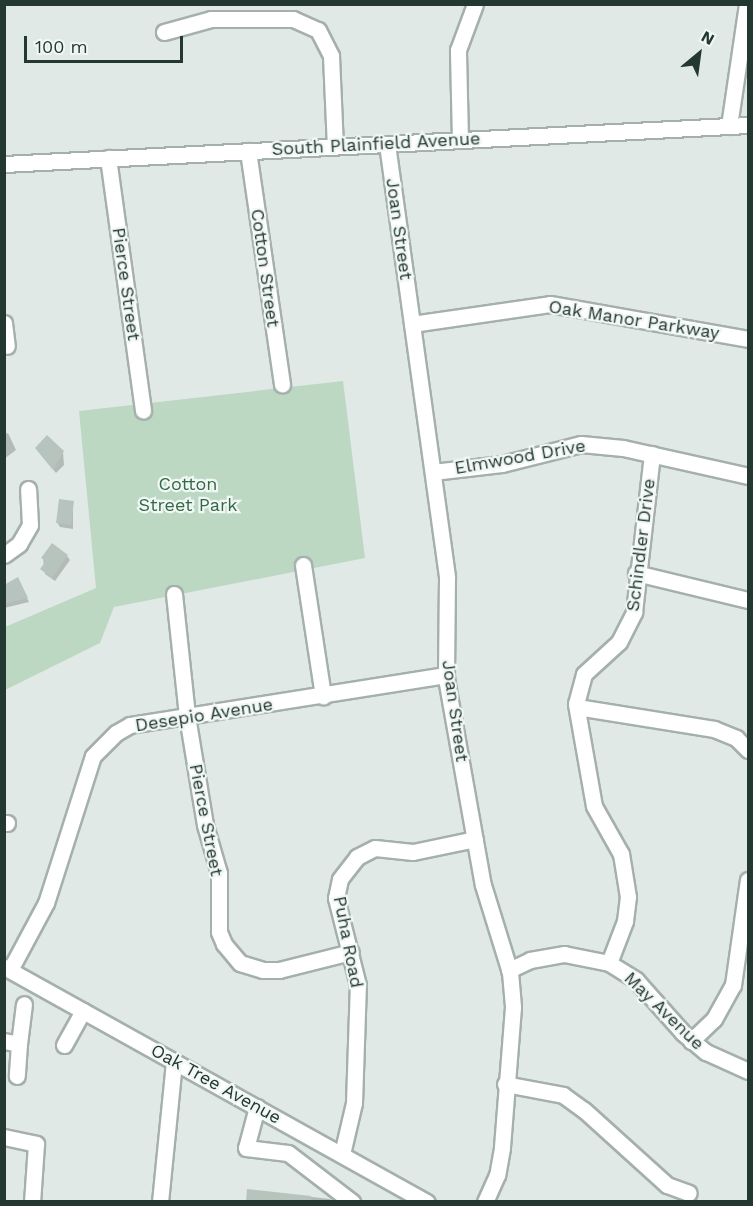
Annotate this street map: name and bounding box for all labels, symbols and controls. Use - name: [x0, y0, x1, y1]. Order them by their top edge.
- scale bar: [27, 24, 186, 62]
- north arrow: [669, 24, 729, 84]
- text: N: [698, 27, 718, 49]
- text: 100 m: [35, 36, 88, 57]
- street label: South Plainfield Avenue: [271, 128, 481, 160]
- street label: Joan Street: [381, 177, 417, 281]
- street label: Cotton Street: [246, 207, 284, 329]
- street label: Pierce Street: [107, 226, 145, 342]
- street label: Oak Manor Parkway: [547, 296, 721, 344]
- street label: Elmwood Drive: [453, 435, 587, 479]
- park label: Cotton Street Park: [138, 474, 238, 516]
- street label: Schindler Drive: [622, 477, 660, 613]
- street label: Joan Street: [437, 659, 473, 763]
- street label: Desepio Avenue: [133, 693, 275, 737]
- street label: Pierce Street: [185, 762, 227, 878]
- street label: Puha Road: [328, 894, 368, 990]
- street label: May Avenue: [619, 967, 709, 1055]
- street label: Oak Tree Avenue: [146, 1039, 286, 1129]

